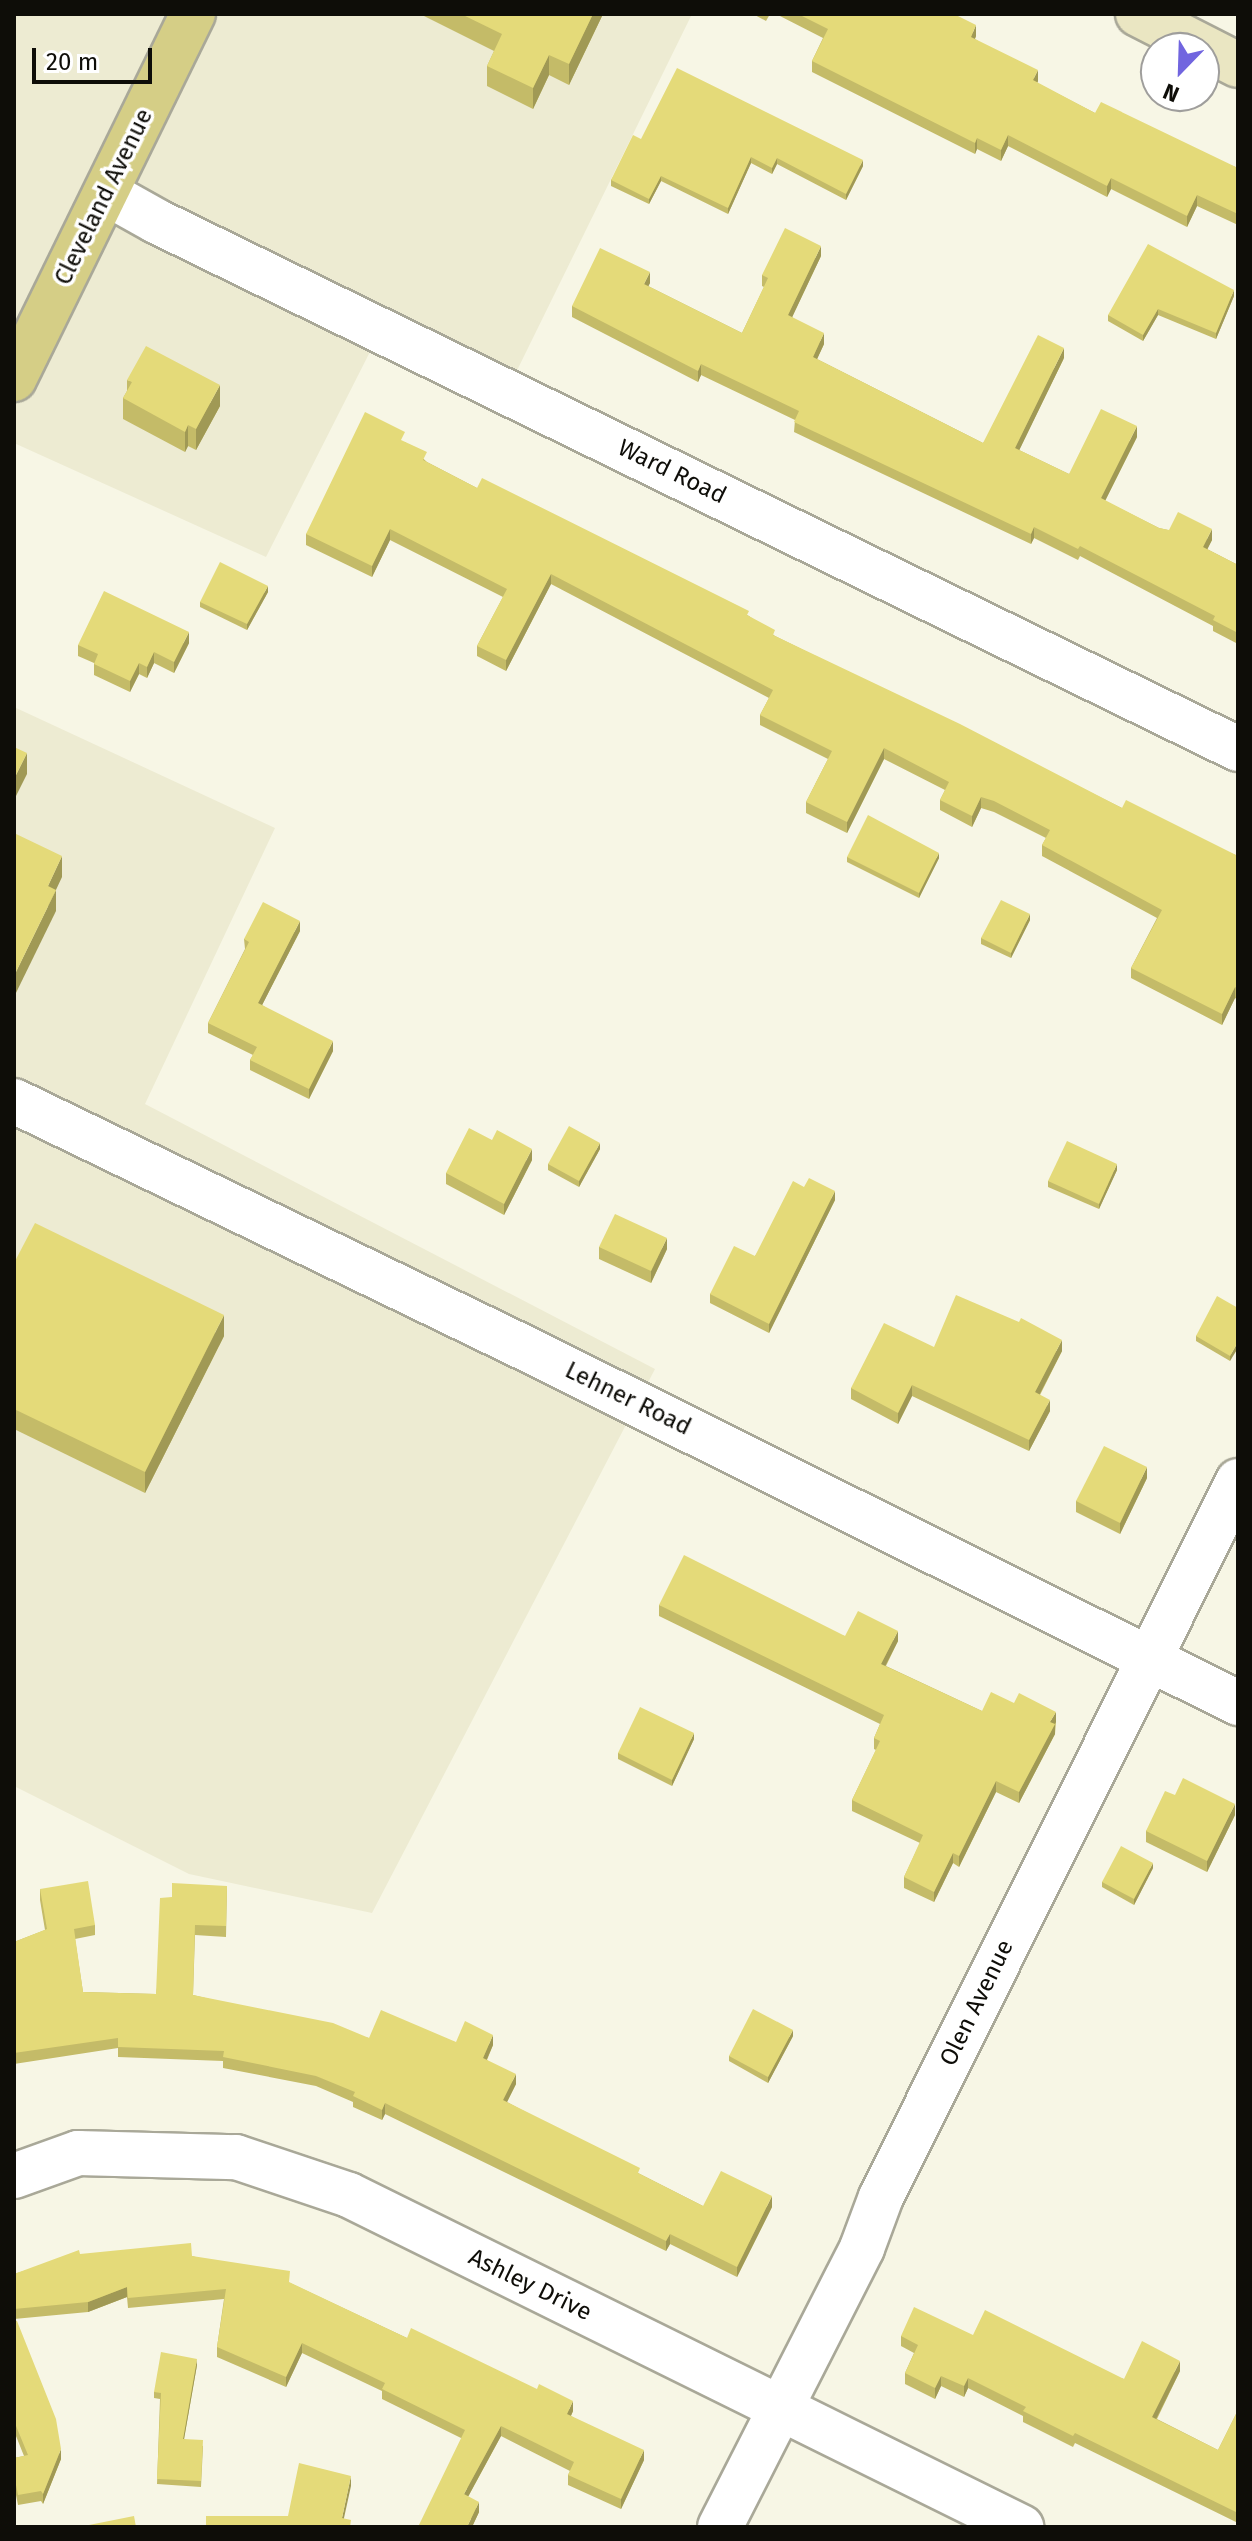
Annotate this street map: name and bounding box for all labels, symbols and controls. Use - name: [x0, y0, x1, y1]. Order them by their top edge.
- scale bar: [36, 32, 156, 82]
- north arrow: [1140, 32, 1220, 112]
- text: 20 m: [46, 48, 98, 76]
- text: N: [1159, 77, 1183, 108]
- street label: Cleveland Avenue: [49, 104, 159, 290]
- street label: Ward Road: [613, 433, 731, 511]
- street label: Lehner Road: [560, 1356, 696, 1442]
- street label: Olen Avenue: [934, 1935, 1020, 2071]
- street label: Ashley Drive: [464, 2243, 596, 2327]

